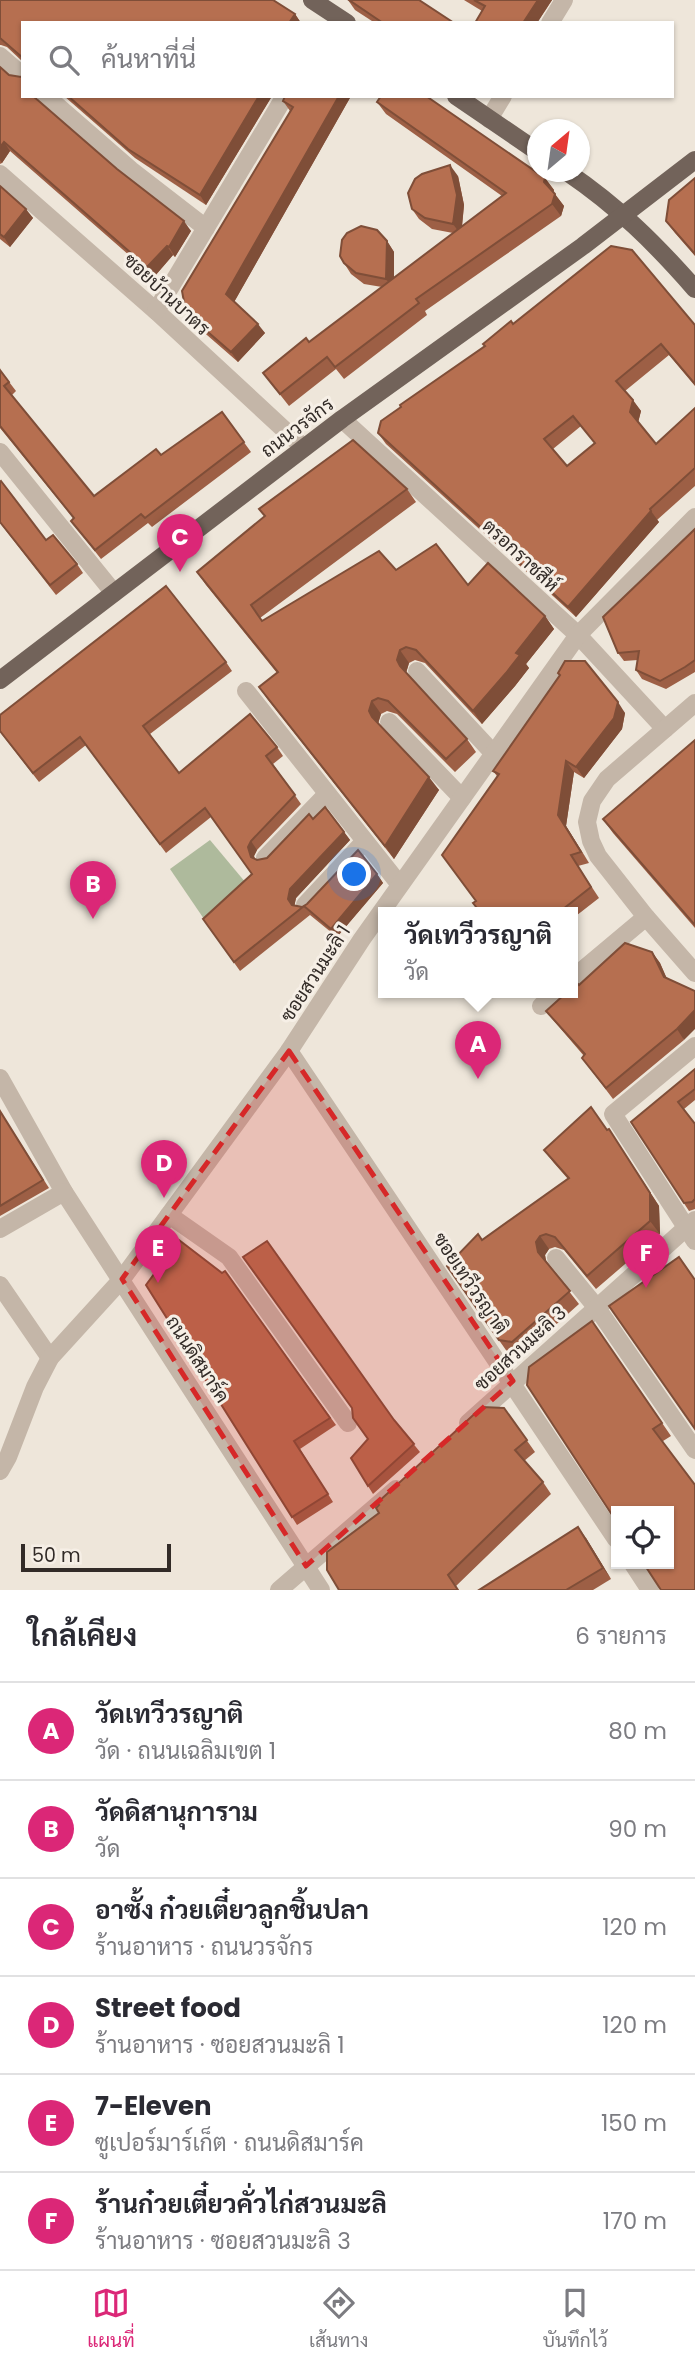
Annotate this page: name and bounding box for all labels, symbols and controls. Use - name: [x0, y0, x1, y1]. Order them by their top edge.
- search box: [21, 21, 674, 98]
- icon: search: [45, 41, 83, 79]
- text: ค้นหาที่นี่: [101, 41, 196, 77]
- north arrow: [527, 119, 590, 182]
- street label: ซอยบ้านบาตร: [117, 247, 216, 342]
- street label: ถนนวรจักร: [255, 391, 339, 464]
- street label: ตรอกราชสีห์: [476, 513, 565, 598]
- pin: C: [157, 514, 203, 572]
- your location: [337, 857, 371, 891]
- pin: B: [70, 861, 116, 919]
- popup: [378, 907, 578, 998]
- text: วัดเทวีวรญาติ: [404, 917, 552, 953]
- street label: ซอยสวนมะลิ 1: [274, 920, 357, 1027]
- text: วัด: [404, 956, 429, 988]
- pin: A: [455, 1021, 501, 1079]
- pin: D: [141, 1140, 187, 1198]
- pin: E: [135, 1225, 181, 1283]
- street label: ซอยเทวีวรญาติ: [427, 1227, 515, 1339]
- pin: F: [623, 1230, 669, 1288]
- street label: ซอยสวนมะลิ 3: [468, 1300, 572, 1397]
- street label: ถนนดิสมาร์ค: [159, 1310, 236, 1408]
- map controls: [611, 1506, 674, 1569]
- button: locate: [611, 1506, 674, 1569]
- scale bar: [21, 1541, 172, 1573]
- text: 50 m: [32, 1542, 81, 1569]
- text: ใกล้เคียง: [28, 1614, 137, 1657]
- text: 6 รายการ: [575, 1620, 667, 1652]
- text: วัดเทวีวรญาติ: [95, 1696, 243, 1732]
- text: A: [43, 1715, 59, 1747]
- text: 80 m: [608, 1715, 667, 1747]
- text: วัด · ถนนเฉลิมเขต 1: [95, 1735, 276, 1767]
- text: วัดดิสานุการาม: [95, 1794, 258, 1830]
- text: B: [43, 1813, 59, 1845]
- text: 90 m: [608, 1813, 667, 1845]
- text: วัด: [95, 1833, 120, 1865]
- text: อาซั้ง ก๋วยเตี๋ยวลูกชิ้นปลา: [95, 1892, 369, 1928]
- text: C: [42, 1911, 60, 1943]
- text: 120 m: [602, 1911, 667, 1943]
- text: ร้านอาหาร · ถนนวรจักร: [95, 1931, 313, 1963]
- text: Street food: [95, 1990, 241, 2026]
- text: D: [43, 2009, 59, 2041]
- text: 120 m: [602, 2009, 667, 2041]
- text: ร้านอาหาร · ซอยสวนมะลิ 1: [95, 2029, 345, 2061]
- text: 7-Eleven: [95, 2088, 212, 2124]
- text: E: [45, 2107, 57, 2139]
- text: 150 m: [601, 2107, 667, 2139]
- text: ซูเปอร์มาร์เก็ต · ถนนดิสมาร์ค: [95, 2127, 364, 2159]
- text: ร้านก๋วยเตี๋ยวคั่วไก่สวนมะลิ: [95, 2186, 387, 2222]
- text: F: [45, 2205, 57, 2237]
- text: 170 m: [603, 2205, 667, 2237]
- text: ร้านอาหาร · ซอยสวนมะลิ 3: [95, 2225, 351, 2257]
- tab: แผนที่: [87, 2284, 135, 2355]
- tab: เส้นทาง: [309, 2284, 368, 2355]
- tab: บันทึกไว้: [543, 2284, 608, 2355]

